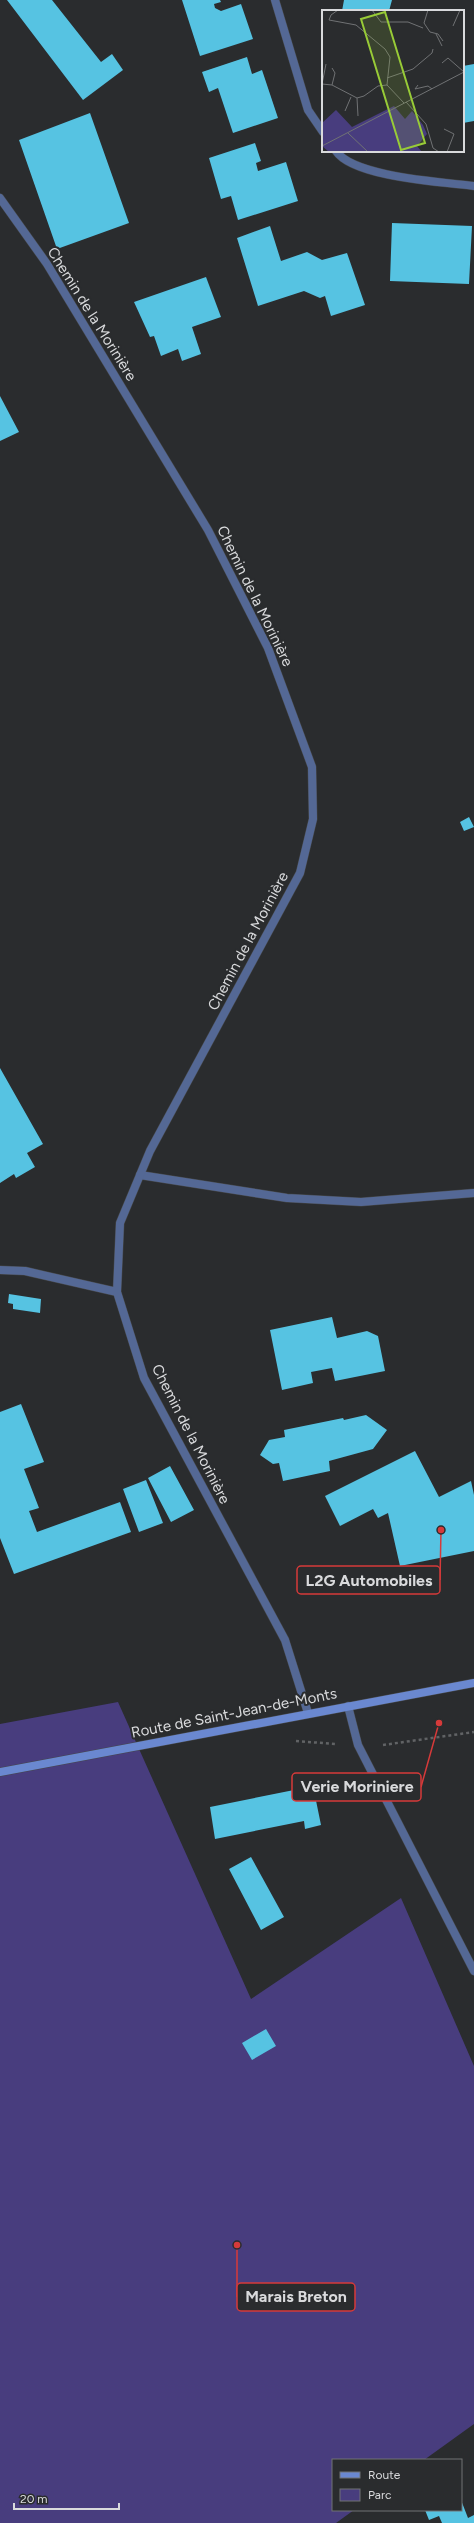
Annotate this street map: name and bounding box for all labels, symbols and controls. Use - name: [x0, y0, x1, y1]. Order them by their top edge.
- inset map: [322, 10, 464, 152]
- street label: Chemin de la Morinière: [43, 244, 141, 384]
- street label: Chemin de la Morinière: [213, 523, 297, 669]
- street label: Chemin de la Morinière: [204, 869, 292, 1013]
- street label: Chemin de la Morinière: [148, 1361, 234, 1507]
- callout: L2G Automobiles: [297, 1566, 440, 1594]
- text: L2G Automobiles: [306, 1571, 433, 1590]
- street label: Route de Saint-Jean-de-Monts: [130, 1684, 338, 1742]
- callout: Verie Moriniere: [292, 1773, 421, 1801]
- text: Verie Moriniere: [300, 1777, 414, 1796]
- callout: Marais Breton: [237, 2283, 355, 2311]
- text: Marais Breton: [245, 2287, 347, 2306]
- legend: [332, 2459, 462, 2511]
- text: Route: [368, 2468, 401, 2482]
- scale bar: [14, 2485, 119, 2511]
- text: Parc: [368, 2488, 392, 2502]
- text: 20 m: [20, 2492, 48, 2506]

